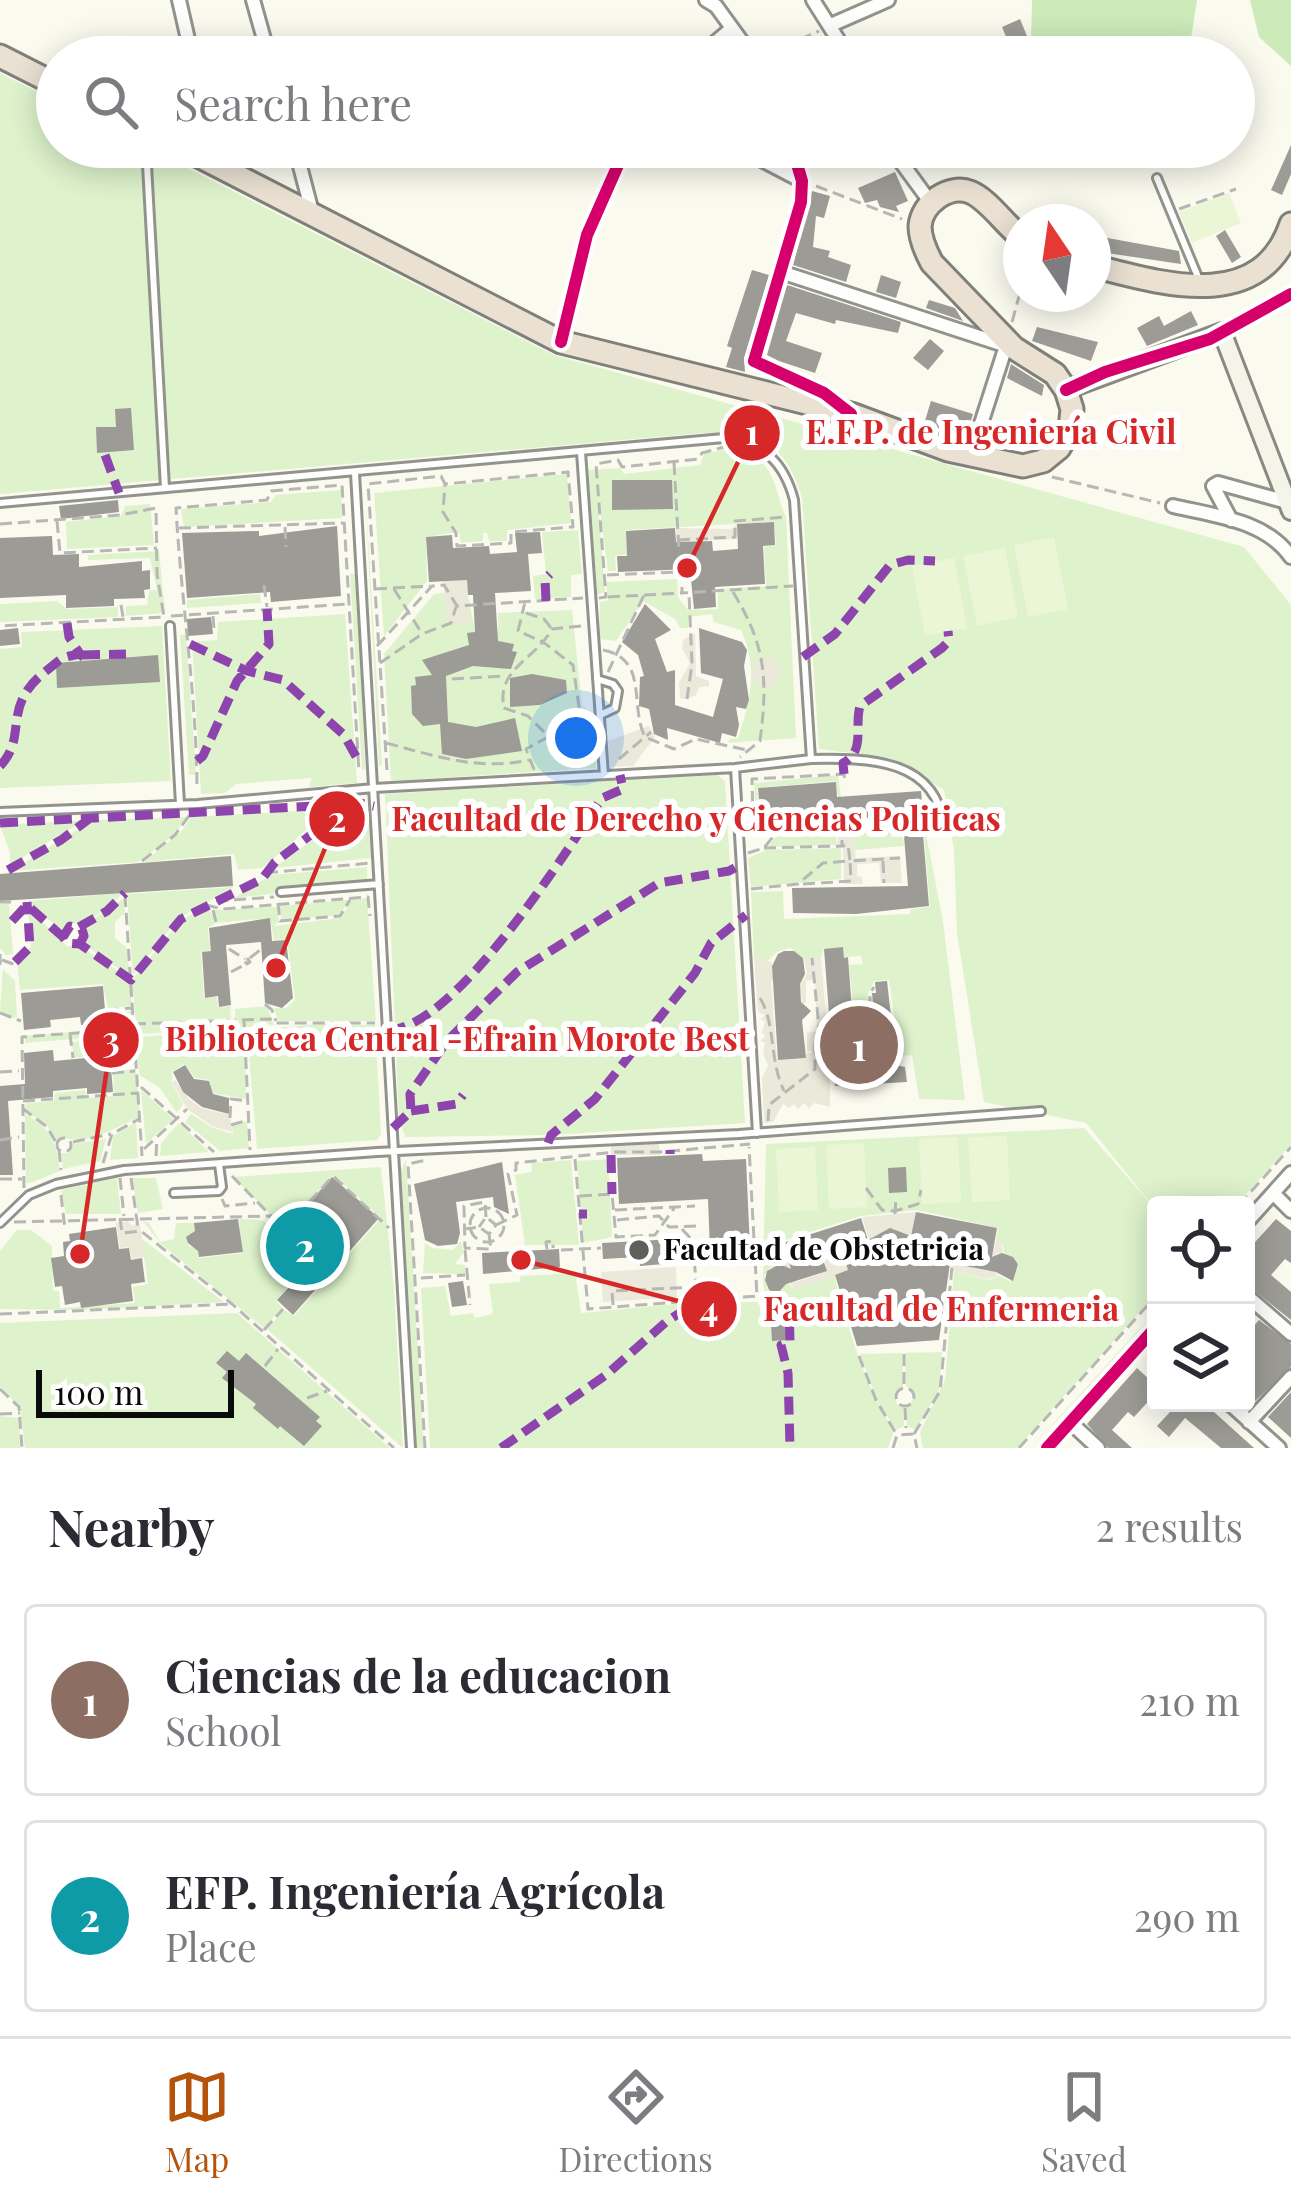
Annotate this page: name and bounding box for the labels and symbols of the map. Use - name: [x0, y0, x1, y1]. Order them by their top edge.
- north arrow: [1003, 204, 1111, 312]
- callout: E.F.P. de Ingeniería Civil: [722, 398, 1201, 467]
- text: 1: [745, 406, 759, 454]
- text: E.F.P. de Ingeniería Civil: [806, 408, 1176, 452]
- your location: [546, 708, 606, 768]
- callout: Facultad de Derecho y Ciencias Politicas: [307, 785, 1026, 854]
- text: 2: [328, 793, 346, 841]
- text: Facultad de Derecho y Ciencias Politicas: [391, 795, 1001, 839]
- pin: 1: [820, 1000, 898, 1090]
- callout: Biblioteca Central -Efrain Morote Best: [81, 1005, 773, 1074]
- text: 3: [102, 1013, 120, 1061]
- text: Biblioteca Central -Efrain Morote Best: [165, 1015, 750, 1059]
- pin: 2: [266, 1201, 344, 1291]
- place label: Facultad de Obstetricia: [663, 1228, 984, 1268]
- marker: Facultad de Obstetricia: [626, 1237, 652, 1263]
- callout: Facultad de Enfermeria: [679, 1274, 1143, 1343]
- text: 4: [699, 1283, 719, 1331]
- text: Facultad de Enfermeria: [763, 1285, 1119, 1329]
- scale bar: [36, 1364, 234, 1417]

